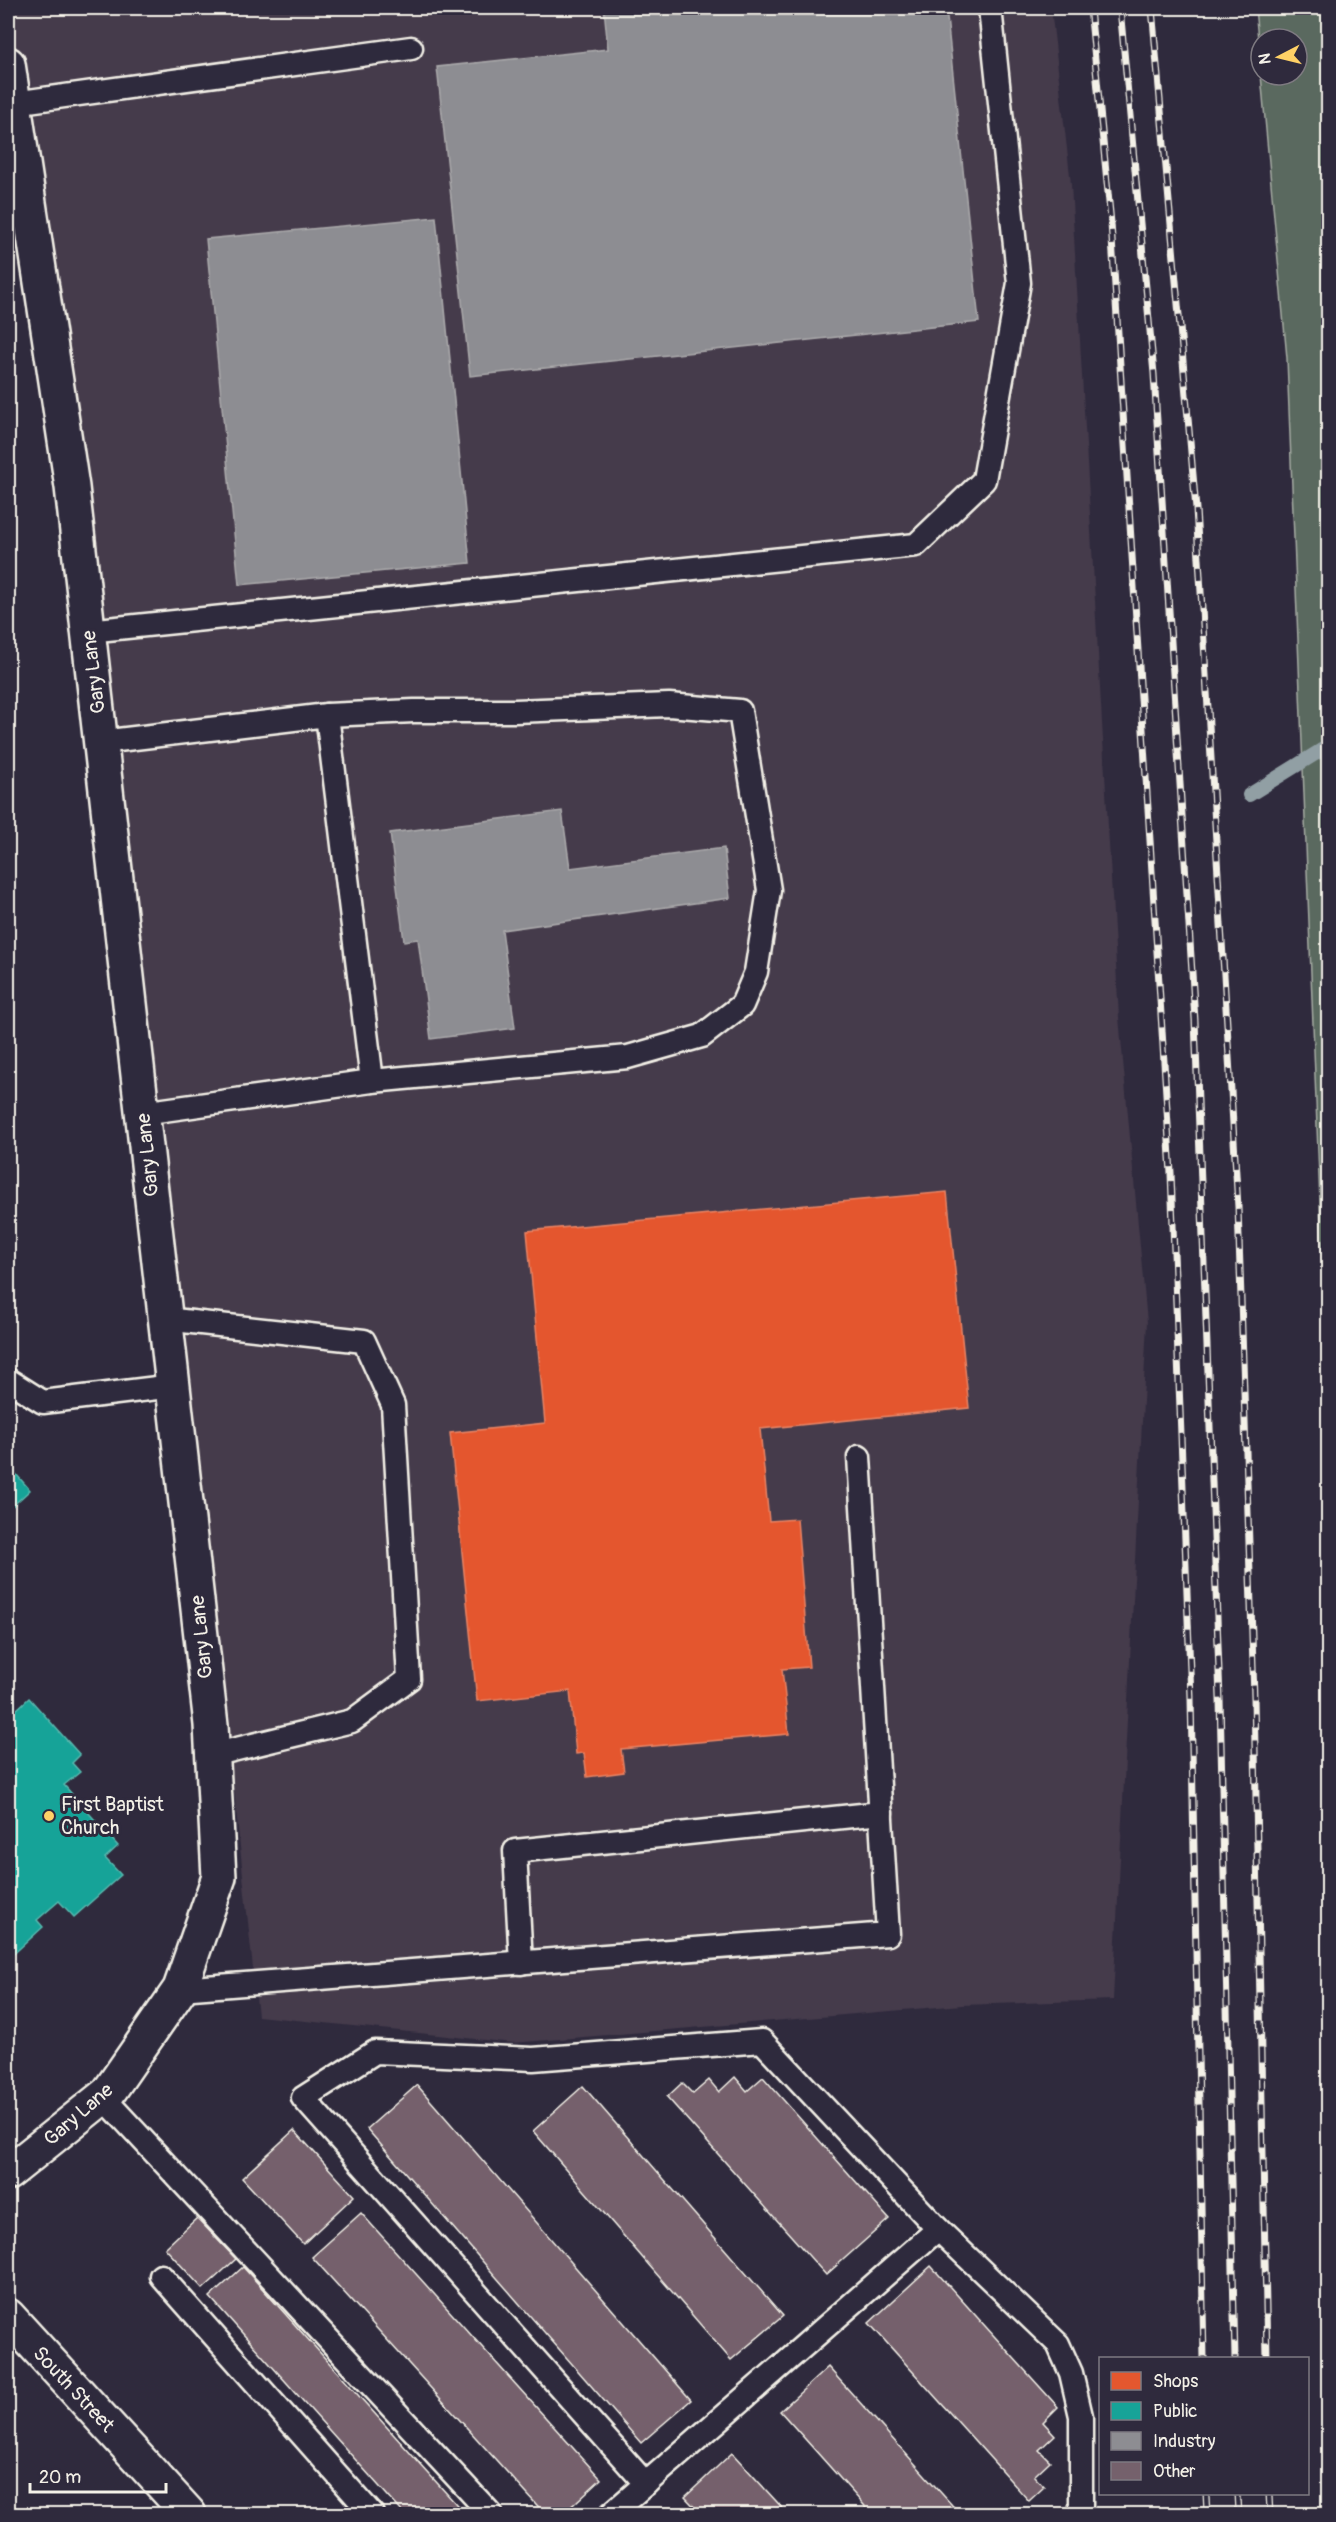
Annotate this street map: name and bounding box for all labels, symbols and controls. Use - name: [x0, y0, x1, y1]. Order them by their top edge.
- north arrow: [1249, 27, 1309, 87]
- text: N: [1254, 52, 1276, 65]
- street label: Gary Lane: [76, 629, 111, 715]
- street label: Gary Lane: [131, 1112, 164, 1198]
- street label: Gary Lane: [185, 1594, 218, 1680]
- place label: First Baptist Church: [61, 1792, 165, 1840]
- marker: First Baptist Church: [42, 1809, 56, 1823]
- street label: Gary Lane: [39, 2077, 118, 2151]
- street label: South Street: [27, 2341, 120, 2438]
- legend: [1099, 2357, 1309, 2495]
- text: Shops: [1153, 2370, 1198, 2393]
- text: Public: [1153, 2400, 1197, 2423]
- text: Industry: [1153, 2430, 1216, 2453]
- scale bar: [30, 2456, 166, 2494]
- text: Other: [1153, 2460, 1196, 2483]
- text: 20 m: [39, 2466, 81, 2489]

